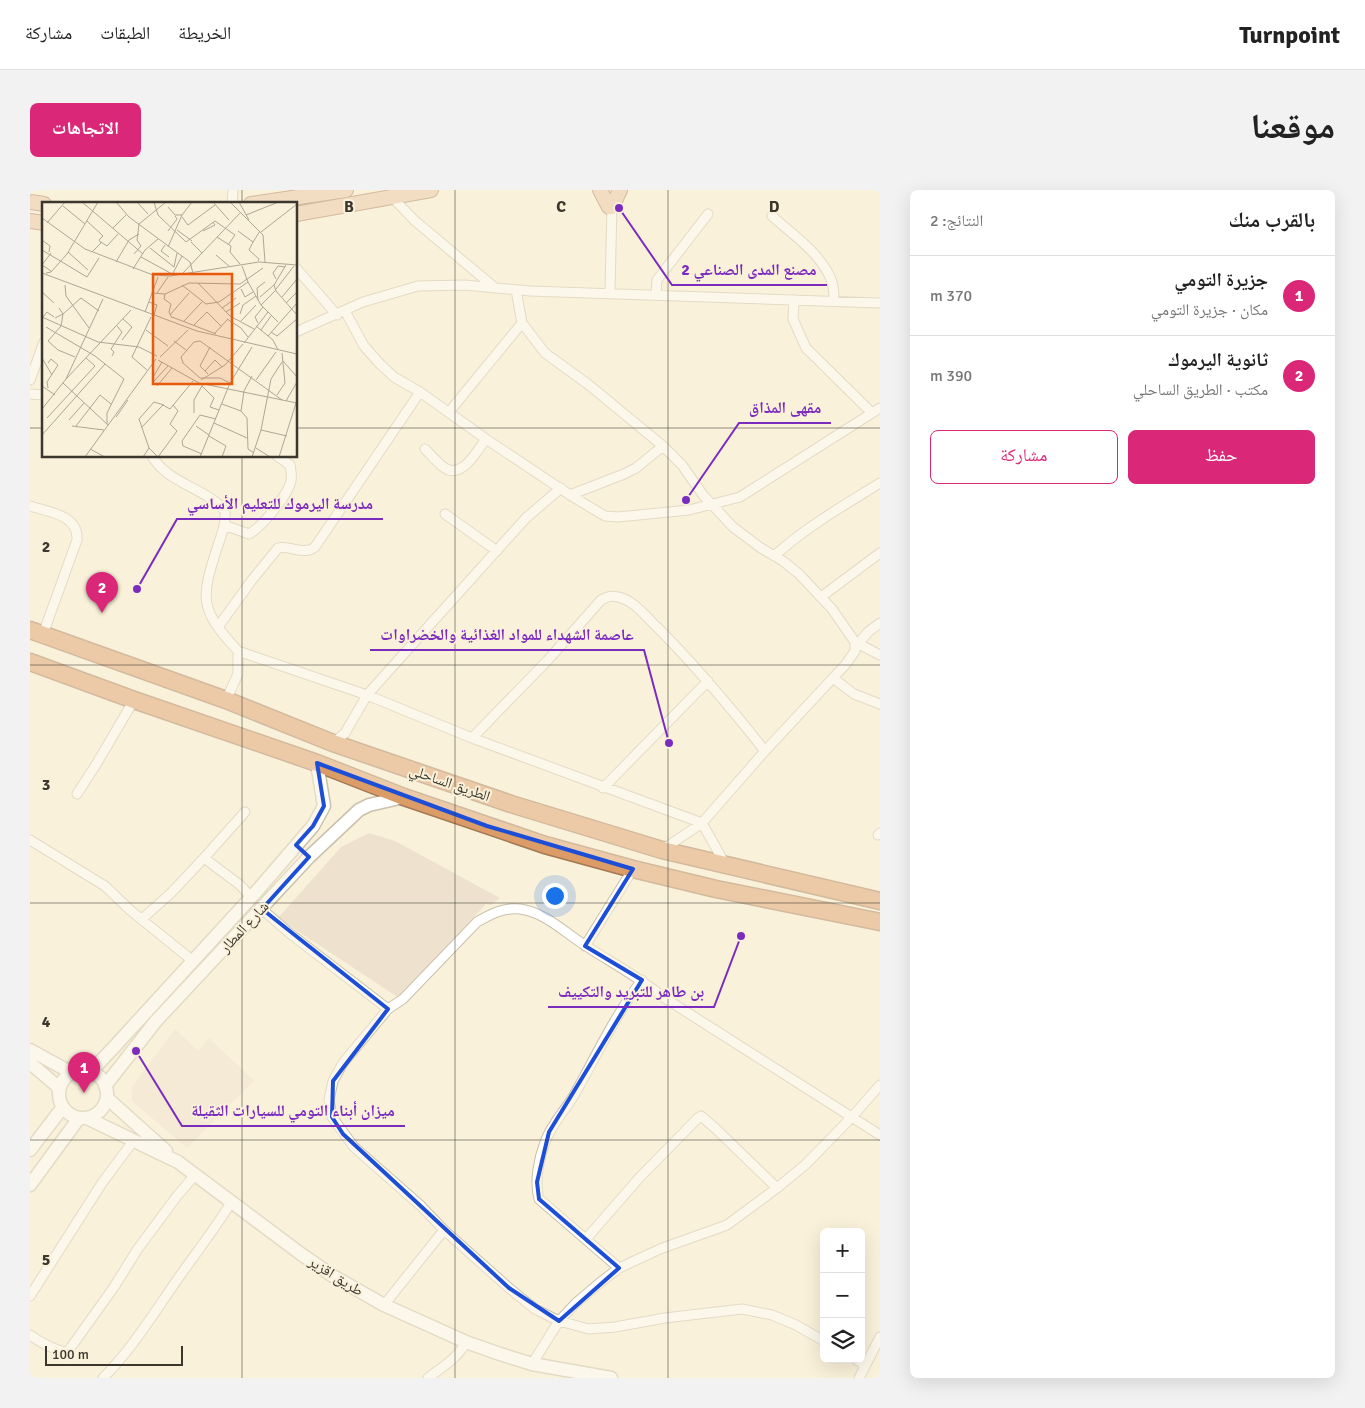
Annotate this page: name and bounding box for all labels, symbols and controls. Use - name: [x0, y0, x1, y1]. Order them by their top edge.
- text: Turnpoint: [1239, 20, 1340, 50]
- text: مشاركة: [25, 22, 72, 44]
- text: الطبقات: [100, 22, 150, 44]
- text: الخريطة: [178, 22, 231, 44]
- button: الاتجاهات: [30, 103, 141, 157]
- text: موقعنا: [1250, 105, 1335, 148]
- text: B: [344, 197, 354, 217]
- text: C: [556, 197, 566, 217]
- text: D: [769, 197, 780, 217]
- inset map: [42, 202, 298, 458]
- text: بالقرب منك: [1228, 207, 1315, 233]
- text: النتائج: 2: [930, 211, 983, 231]
- callout: مصنع المدى الصناعي 2: [672, 254, 827, 285]
- text: مصنع المدى الصناعي 2: [681, 260, 817, 282]
- text: جزيرة التومي: [1174, 268, 1268, 292]
- text: 370 m: [930, 286, 972, 306]
- text: 1: [1295, 286, 1303, 306]
- text: مكان · جزيرة التومي: [1151, 300, 1268, 320]
- text: ثانوية اليرموك: [1168, 348, 1268, 372]
- text: 390 m: [930, 366, 972, 386]
- text: 2: [1295, 366, 1303, 386]
- text: مكتب · الطريق الساحلي: [1133, 380, 1268, 400]
- callout: مقهى المذاق: [739, 392, 831, 423]
- text: مقهى المذاق: [749, 398, 821, 418]
- button: مشاركة: [930, 430, 1118, 484]
- button: حفظ: [1128, 430, 1315, 484]
- callout: مدرسة اليرموك للتعليم الأساسي: [177, 488, 383, 519]
- text: مدرسة اليرموك للتعليم الأساسي: [187, 494, 373, 516]
- text: 2: [42, 537, 50, 557]
- pin: 2: [86, 572, 118, 613]
- callout: عاصمة الشهداء للمواد الغذائية والخضراوات: [370, 619, 644, 650]
- text: عاصمة الشهداء للمواد الغذائية والخضراوات: [380, 625, 634, 645]
- street label: الطريق الساحلي: [406, 761, 493, 808]
- text: 3: [42, 775, 50, 795]
- your location: [542, 883, 568, 909]
- street label: شارع المطار: [215, 897, 273, 958]
- callout: بن طاهر للتبريد والتكييف: [548, 976, 714, 1007]
- text: بن طاهر للتبريد والتكييف: [558, 982, 704, 1002]
- text: 4: [42, 1012, 51, 1032]
- pin: 1: [68, 1052, 100, 1093]
- callout: ميزان أبناء التومي للسيارات الثقيلة: [182, 1095, 405, 1126]
- text: ميزان أبناء التومي للسيارات الثقيلة: [191, 1101, 395, 1123]
- map controls: [820, 1228, 865, 1363]
- button: +: [820, 1228, 865, 1273]
- text: 5: [42, 1250, 50, 1270]
- street label: طريق اقزير: [304, 1252, 367, 1301]
- button: −: [820, 1273, 865, 1318]
- button: layers: [820, 1318, 865, 1363]
- scale bar: [45, 1343, 182, 1366]
- text: 100 m: [52, 1346, 89, 1363]

